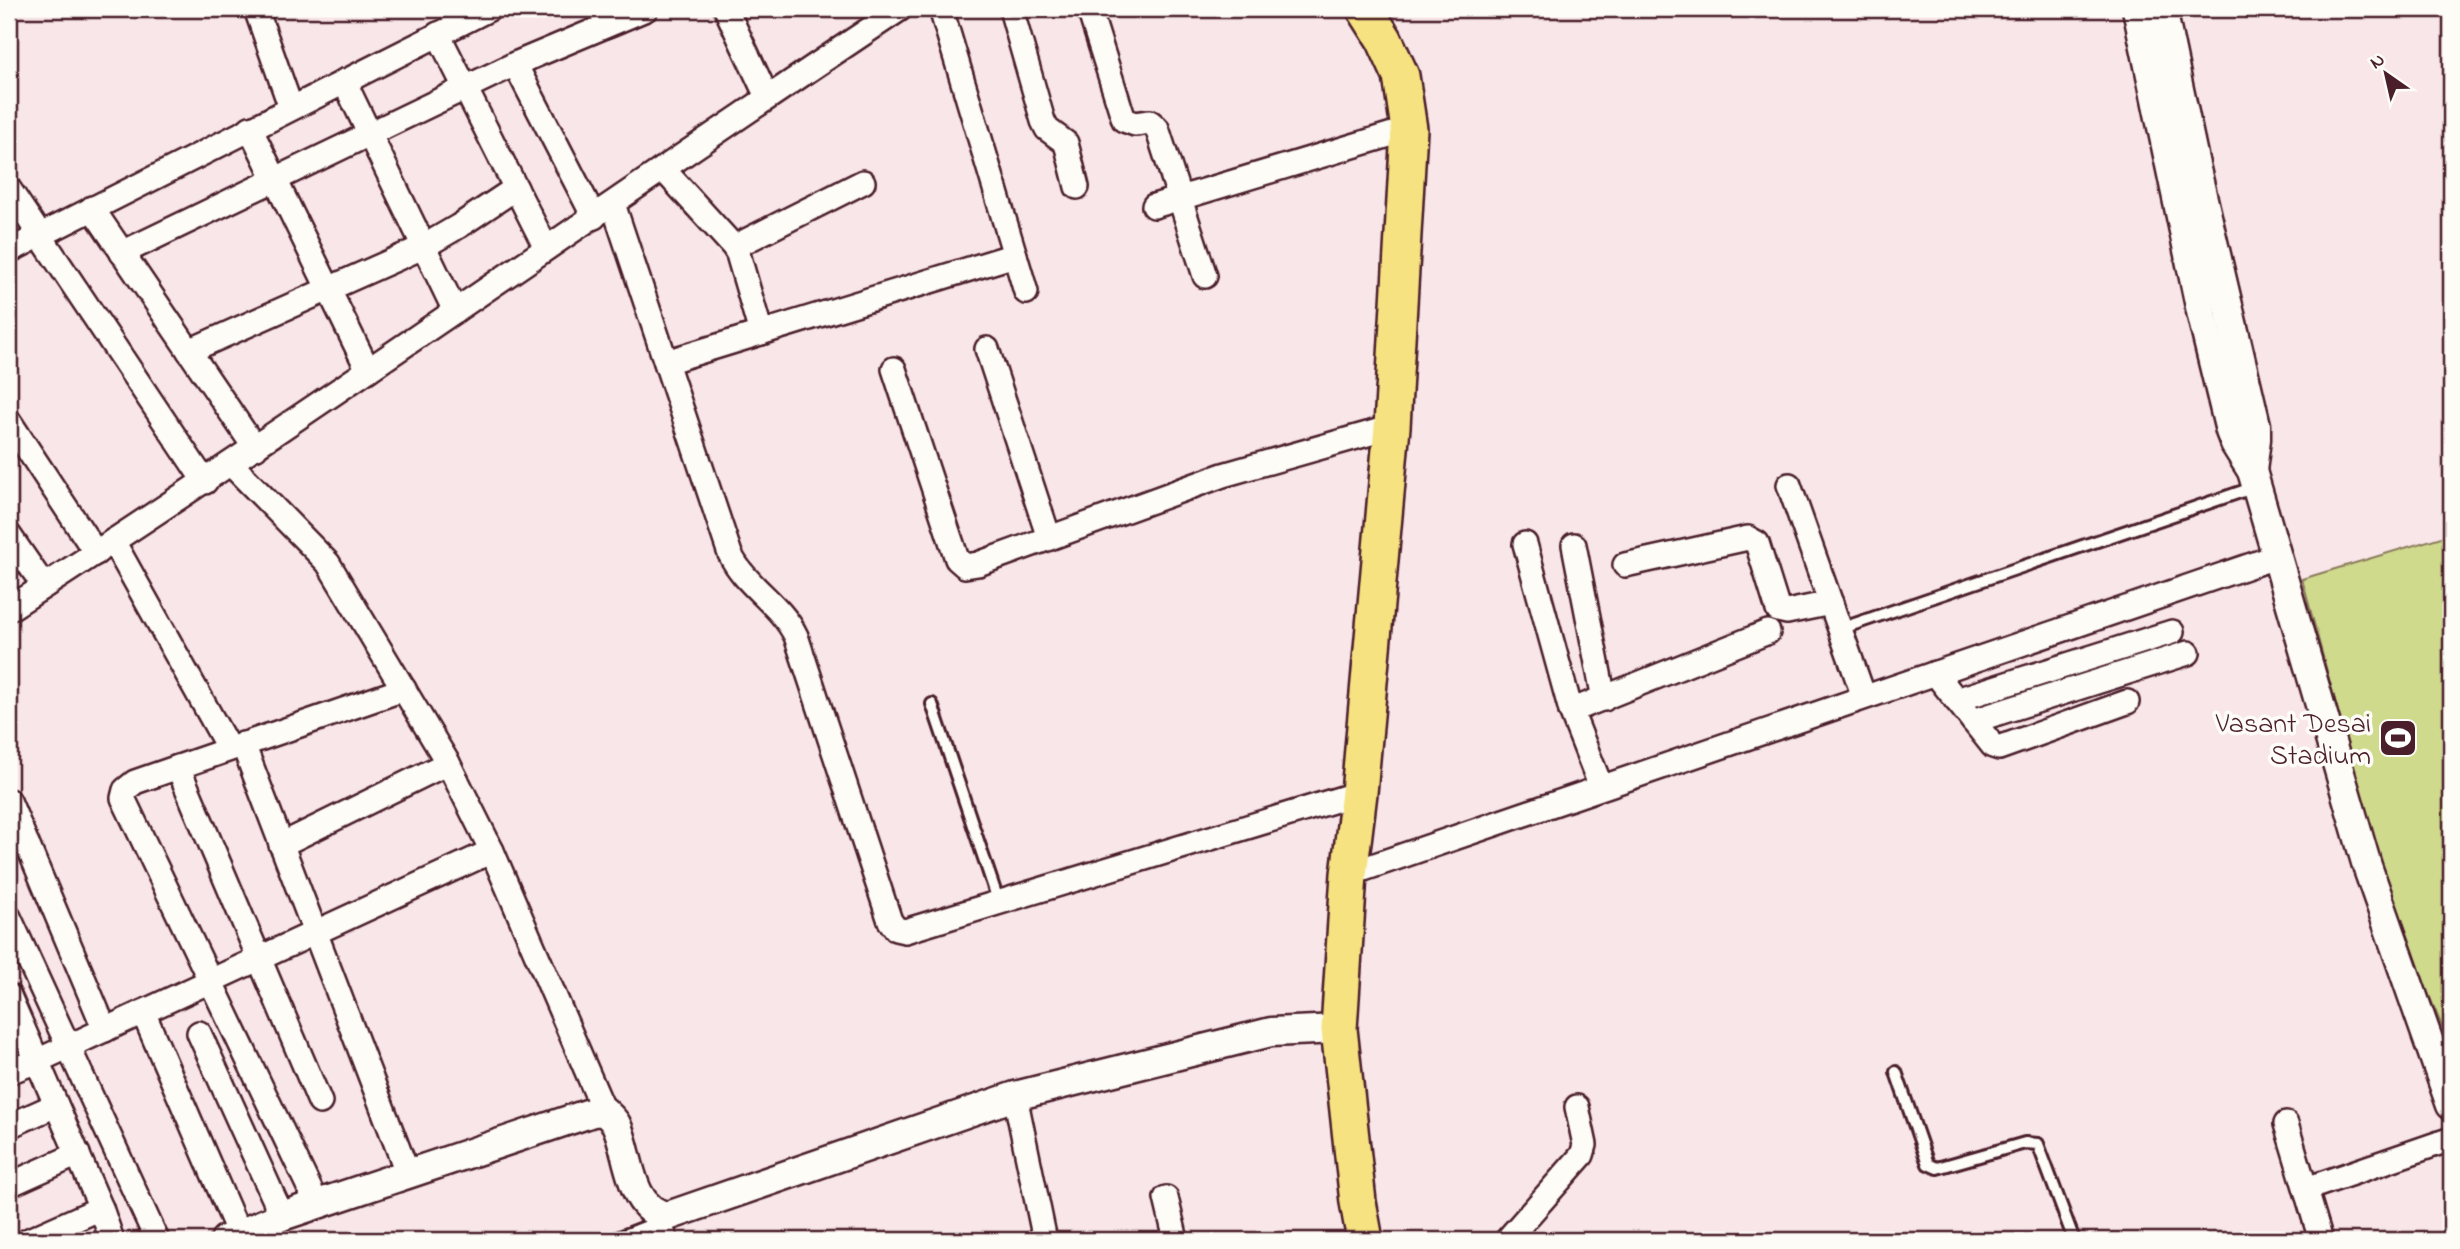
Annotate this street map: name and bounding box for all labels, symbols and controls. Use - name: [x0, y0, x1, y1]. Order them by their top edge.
- north arrow: [2352, 38, 2422, 108]
- text: N: [2365, 47, 2391, 77]
- place label: Vasant Desai Stadium: [2215, 705, 2371, 778]
- sports icon: Vasant Desai Stadium: [2377, 717, 2419, 759]

